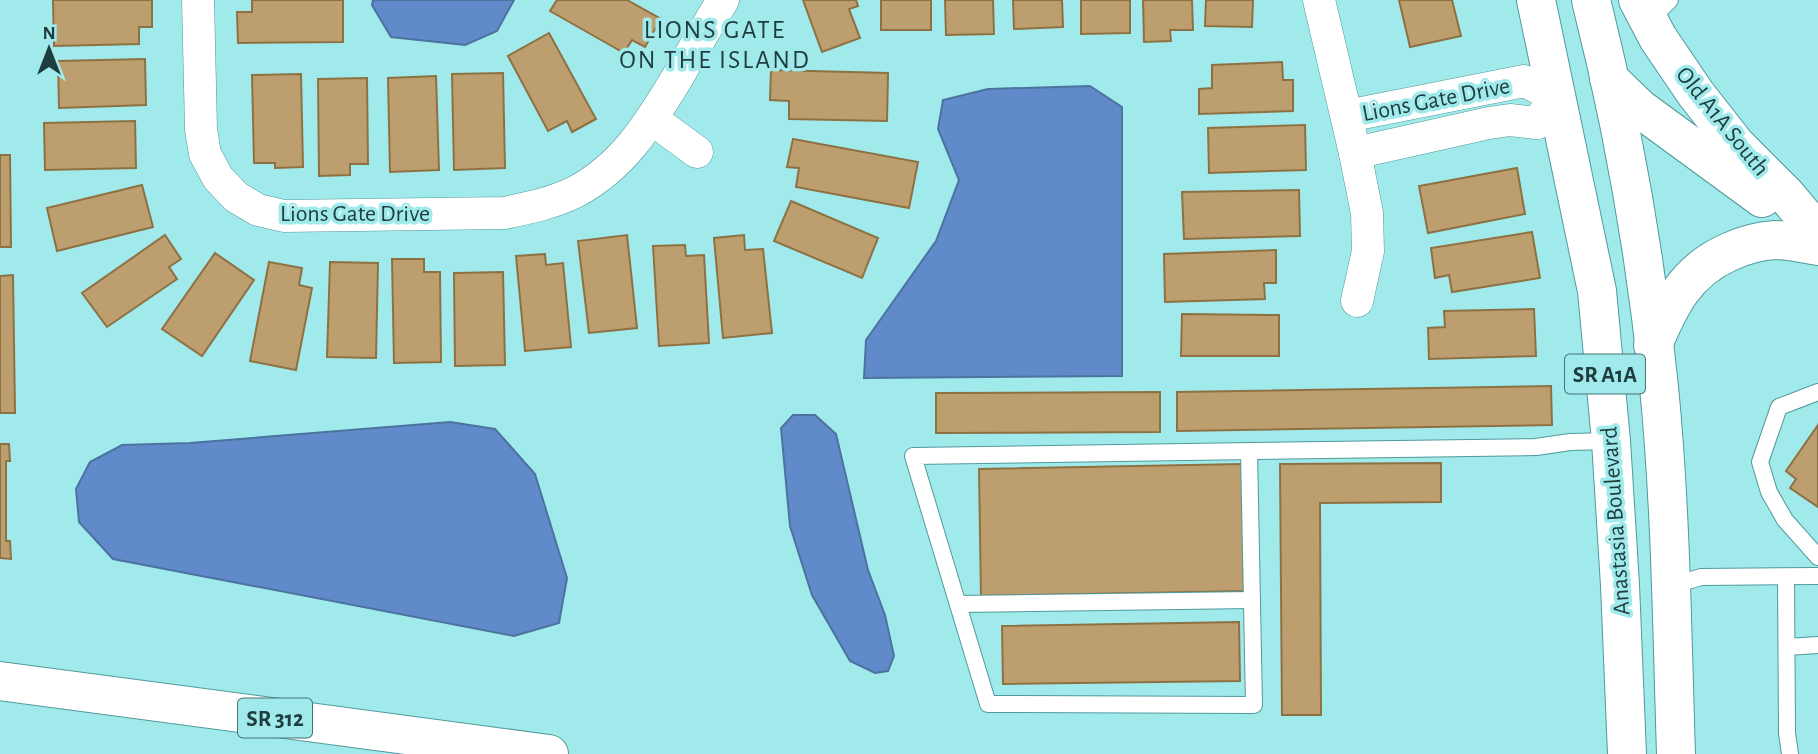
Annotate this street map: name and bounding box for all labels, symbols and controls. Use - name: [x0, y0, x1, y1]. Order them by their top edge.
- north arrow: [14, 14, 84, 84]
- district label: LIONS GATE ON THE ISLAND: [619, 17, 811, 73]
- text: N: [42, 24, 56, 43]
- street label: Old A1A South: [1671, 63, 1773, 181]
- street label: Lions Gate Drive: [1360, 74, 1512, 126]
- street label: Lions Gate Drive: [280, 202, 430, 226]
- road number: SR A1A: [1565, 354, 1645, 394]
- street label: Anastasia Boulevard: [1597, 426, 1635, 616]
- road number: SR 312: [238, 698, 312, 738]

